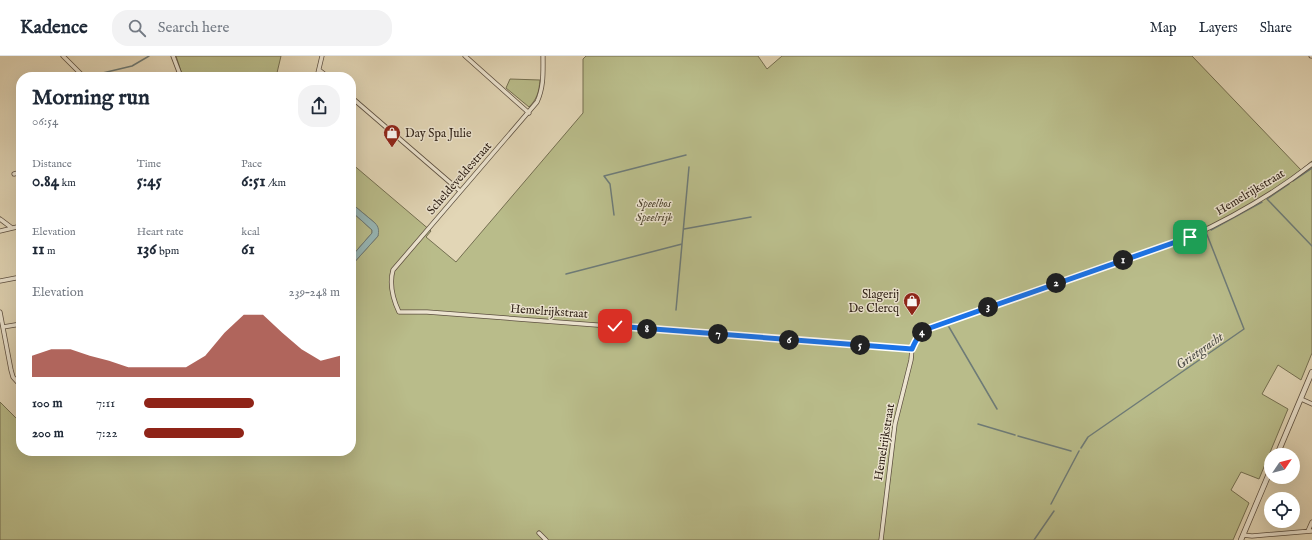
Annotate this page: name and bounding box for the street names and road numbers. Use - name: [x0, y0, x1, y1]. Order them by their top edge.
- street label: Scheldeveldestraat: [424, 139, 495, 218]
- street label: Hemelrijkstraat: [1213, 166, 1287, 219]
- street label: Hemelrijkstraat: [510, 301, 588, 322]
- street label: Hemelrijkstraat: [871, 403, 898, 482]

